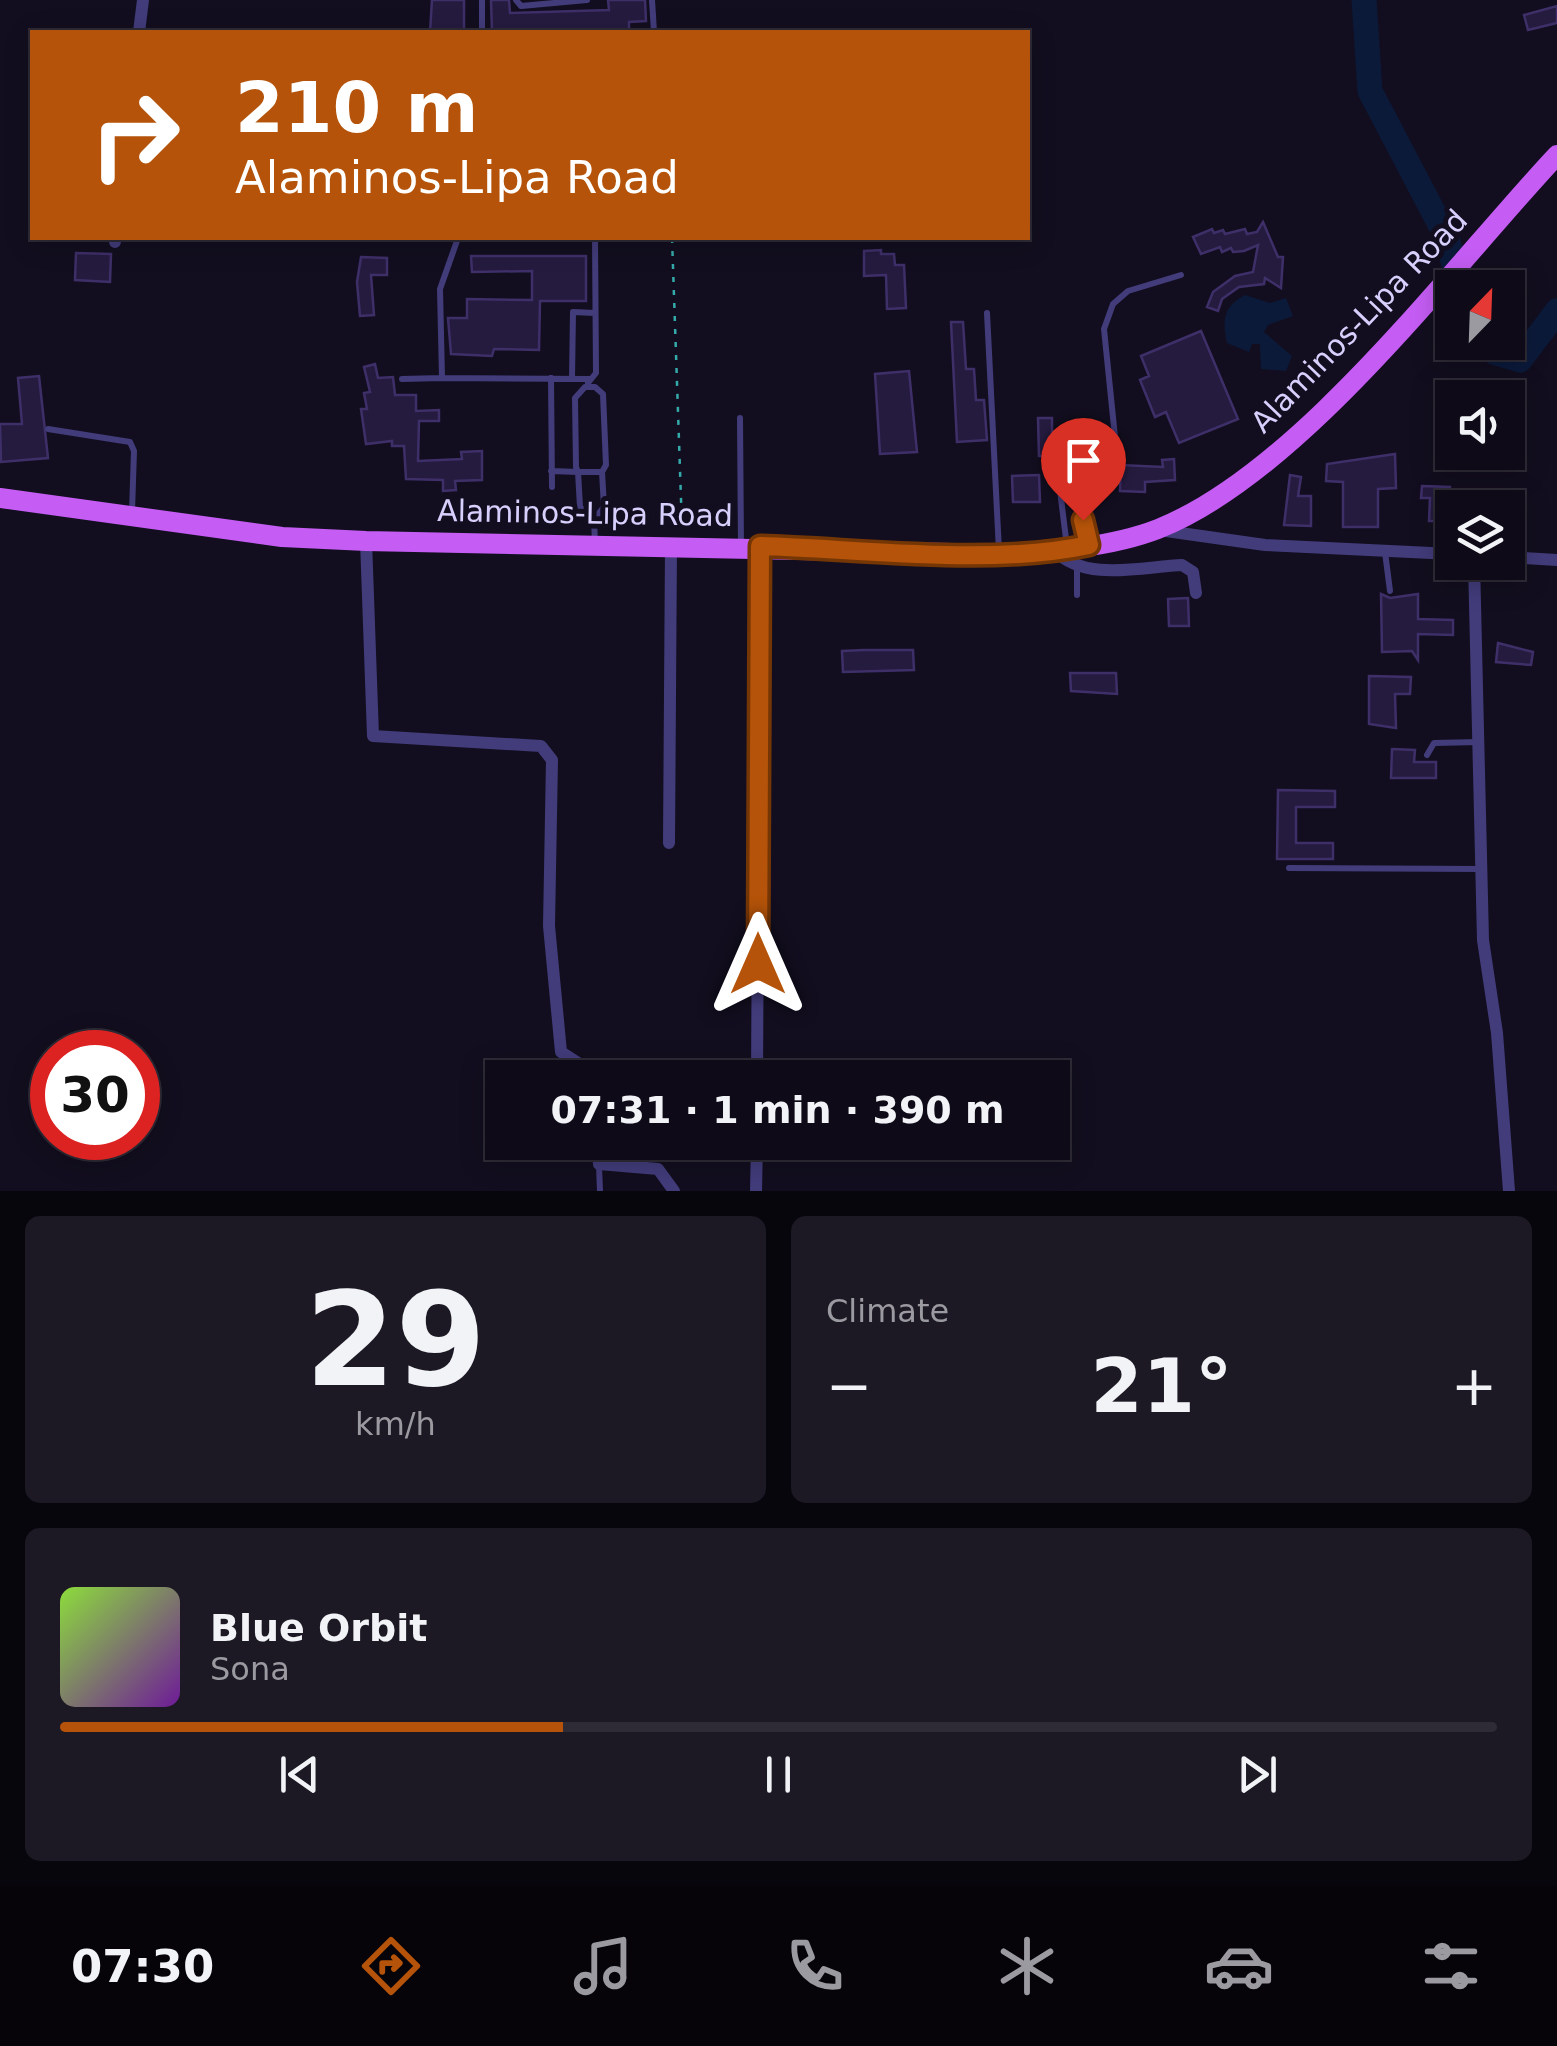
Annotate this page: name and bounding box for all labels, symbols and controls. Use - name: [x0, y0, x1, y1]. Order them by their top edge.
- text: 210 m: [235, 67, 478, 149]
- icon: right: [70, 70, 200, 200]
- text: Alaminos-Lipa Road: [235, 151, 679, 204]
- street label: Alaminos-Lipa Road: [1244, 202, 1474, 440]
- north arrow: [1435, 270, 1525, 360]
- map controls: [1435, 270, 1525, 580]
- button: sound: [1435, 380, 1525, 470]
- pin: [1041, 418, 1126, 521]
- icon: arrive: [1056, 433, 1111, 488]
- button: layers: [1435, 490, 1525, 580]
- street label: Alaminos-Lipa Road: [437, 493, 733, 533]
- position arrow: [706, 912, 810, 1016]
- speed limit sign: 30: [30, 1030, 160, 1160]
- text: 07:31 · 1 min · 390 m: [550, 1088, 1005, 1132]
- text: 29: [305, 1264, 486, 1416]
- text: Climate: [826, 1292, 949, 1330]
- text: 21°: [1091, 1342, 1232, 1430]
- text: −: [826, 1354, 872, 1418]
- text: +: [1451, 1354, 1497, 1418]
- text: km/h: [355, 1405, 436, 1443]
- text: Blue Orbit: [210, 1606, 427, 1650]
- text: Sona: [210, 1650, 290, 1688]
- icon: previous: [272, 1747, 327, 1802]
- icon: pause: [751, 1747, 806, 1802]
- icon: next: [1230, 1747, 1285, 1802]
- icon: directions: [356, 1931, 426, 2001]
- icon: music: [568, 1931, 638, 2001]
- icon: phone: [780, 1931, 850, 2001]
- icon: climate: [992, 1931, 1062, 2001]
- icon: car: [1204, 1931, 1274, 2001]
- icon: filters: [1416, 1931, 1486, 2001]
- text: 07:30: [71, 1940, 214, 1993]

